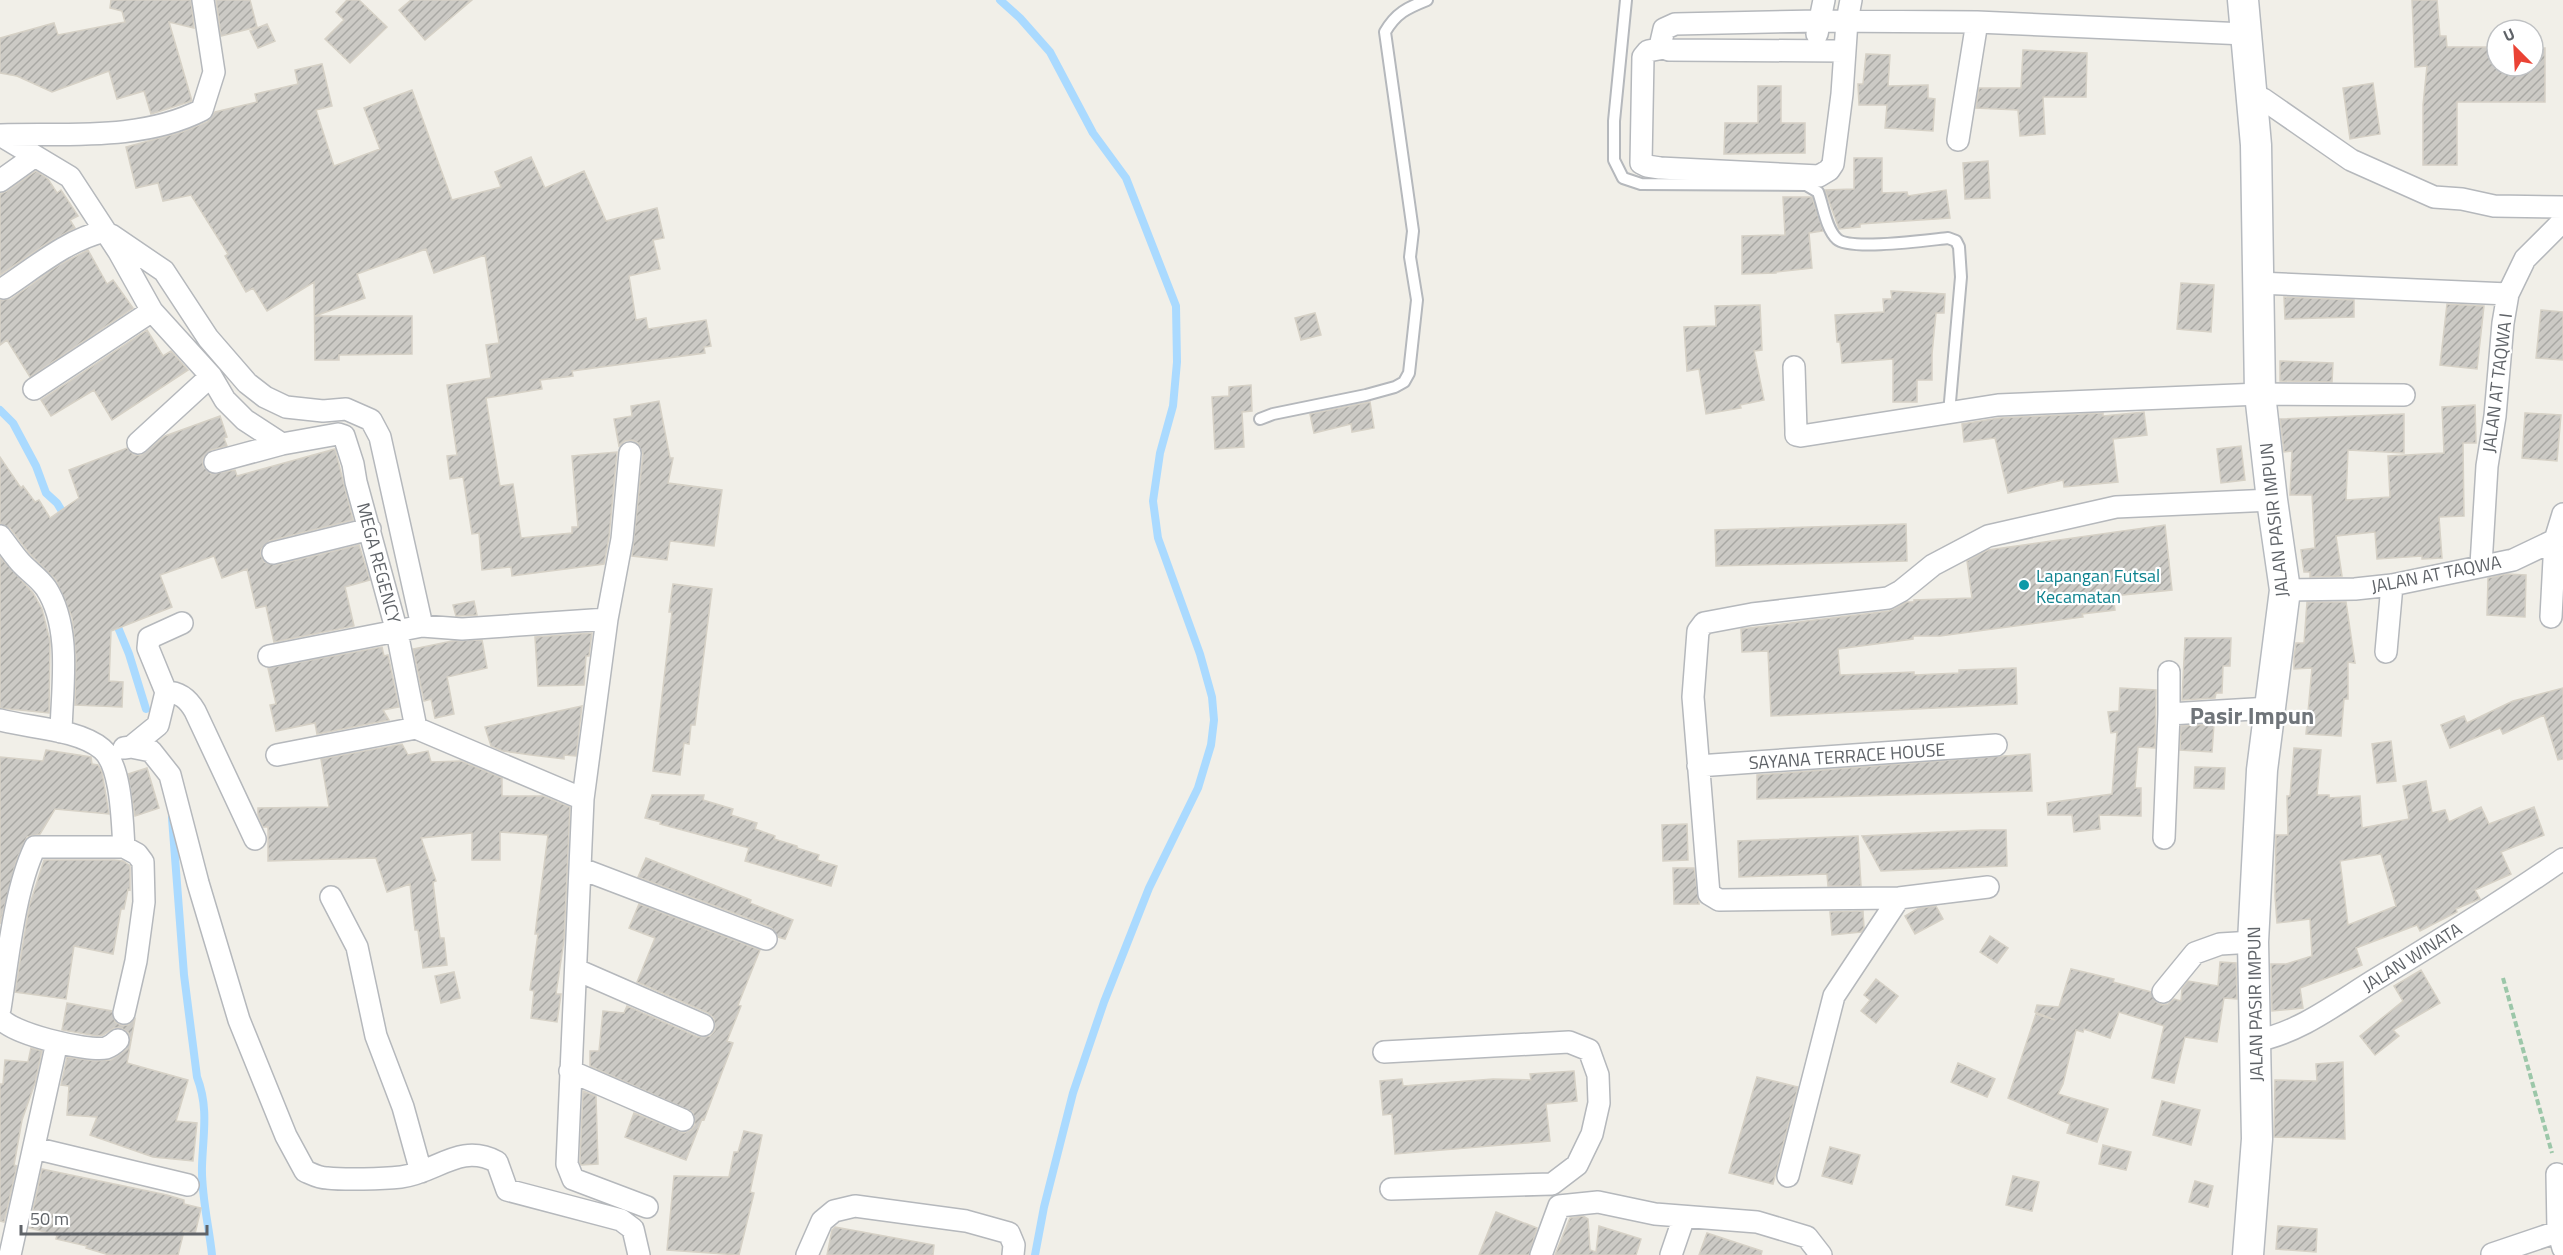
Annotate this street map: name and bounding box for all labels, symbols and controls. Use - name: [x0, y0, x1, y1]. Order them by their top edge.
- north arrow: [2485, 18, 2545, 78]
- text: U: [2499, 21, 2519, 47]
- street label: JALAN AT TAQWA I: [2475, 312, 2519, 454]
- street label: JALAN PASIR IMPUN: [2252, 441, 2296, 599]
- street label: MEGA REGENCY: [350, 499, 408, 627]
- street label: JALAN AT TAQWA: [2369, 548, 2504, 600]
- place label: Lapangan Futsal Kecamatan: [2036, 562, 2160, 610]
- marker: Lapangan Futsal Kecamatan: [2017, 578, 2031, 592]
- district label: Pasir Impun: [2190, 697, 2314, 733]
- street label: SAYANA TERRACE HOUSE: [1748, 736, 1946, 776]
- street label: JALAN WINATA: [2357, 915, 2467, 998]
- street label: JALAN PASIR IMPUN: [2240, 926, 2270, 1082]
- scale bar: [21, 1198, 207, 1236]
- text: 50 m: [30, 1205, 69, 1232]

